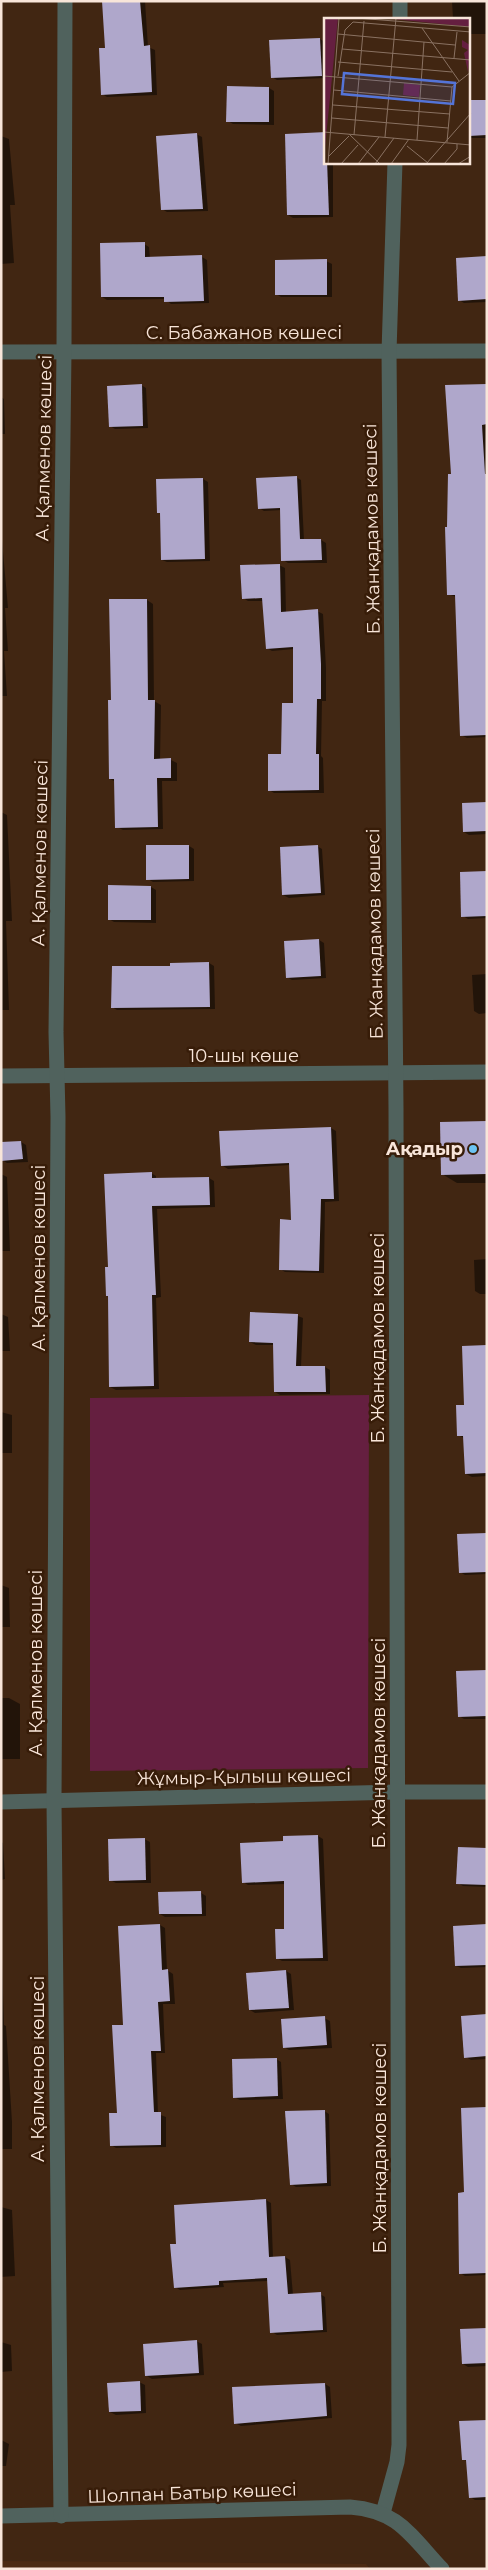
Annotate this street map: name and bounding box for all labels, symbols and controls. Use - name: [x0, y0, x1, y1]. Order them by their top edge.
- inset map: [324, 18, 470, 164]
- street label: С. Бабажанов көшесі: [146, 322, 342, 344]
- street label: А. Қалменов көшесі: [31, 354, 57, 542]
- street label: Б. Жанқадамов көшесі: [359, 423, 385, 635]
- street label: А. Қалменов көшесі: [27, 759, 53, 947]
- street label: Б. Жанқадамов көшесі: [362, 828, 388, 1040]
- street label: 10-шы көше: [189, 1045, 299, 1067]
- place label: Ақадыр: [386, 1138, 463, 1160]
- marker: Ақадыр: [467, 1143, 479, 1155]
- street label: А. Қалменов көшесі: [28, 1165, 50, 1351]
- street label: Б. Жанқадамов көшесі: [367, 1233, 389, 1443]
- street label: А. Қалменов көшесі: [25, 1570, 47, 1756]
- street label: Б. Жанқадамов көшесі: [368, 1638, 390, 1848]
- street label: Жұмыр-Қылыш көшесі: [137, 1764, 351, 1790]
- street label: А. Қалменов көшесі: [27, 1976, 49, 2162]
- street label: Б. Жанқадамов көшесі: [369, 2043, 391, 2253]
- street label: Шолпан Батыр көшесі: [87, 2478, 297, 2508]

